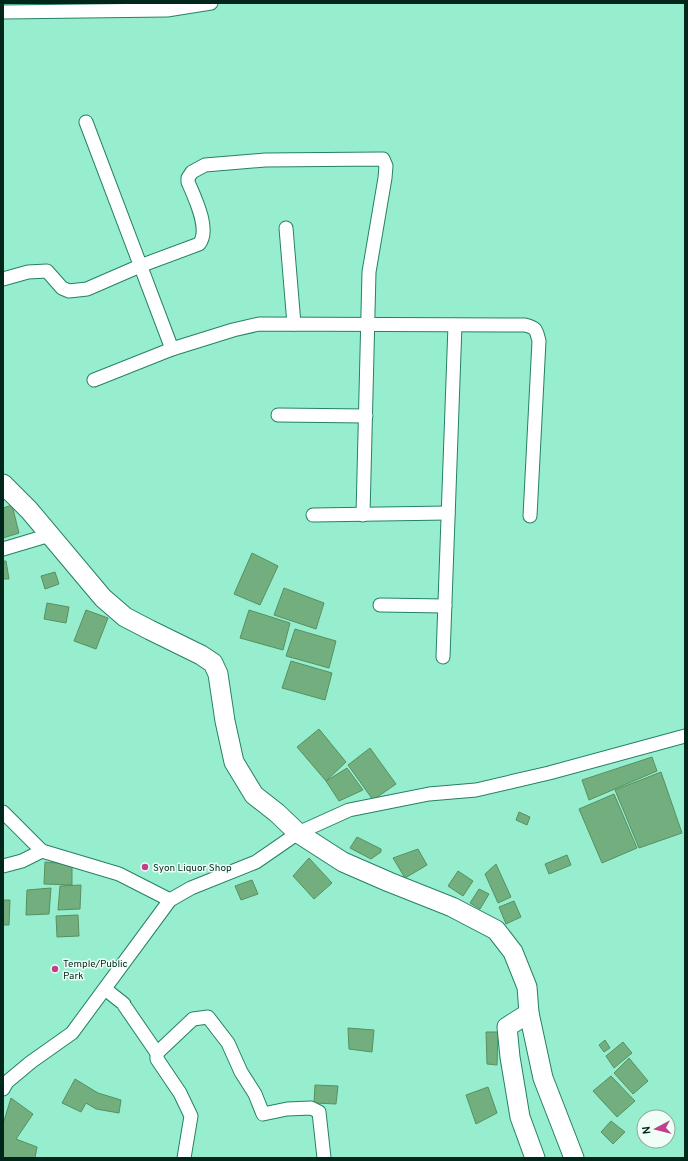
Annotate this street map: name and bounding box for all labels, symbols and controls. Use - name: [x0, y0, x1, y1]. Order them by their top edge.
- marker: Syon Liquor Shop: [140, 862, 150, 872]
- place label: Syon Liquor Shop: [153, 862, 232, 875]
- place label: Temple/Public Park: [63, 958, 128, 983]
- marker: Temple/Public Park: [50, 964, 60, 974]
- north arrow: [636, 1109, 676, 1149]
- text: N: [640, 1125, 654, 1135]

